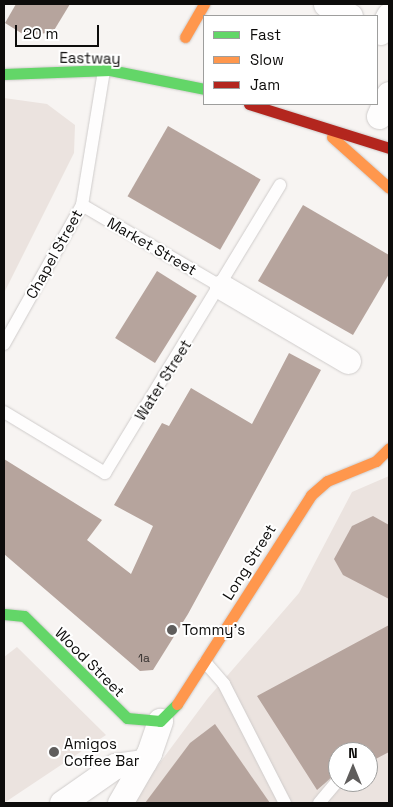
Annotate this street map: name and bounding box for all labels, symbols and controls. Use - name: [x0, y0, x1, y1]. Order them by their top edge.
- scale bar: [18, 15, 101, 47]
- legend: [203, 15, 378, 105]
- text: 20 m: [23, 24, 58, 43]
- text: Fast: [250, 25, 281, 44]
- street label: Eastway: [59, 48, 121, 68]
- text: Slow: [250, 50, 284, 69]
- text: Jam: [250, 75, 280, 94]
- street label: Chapel Street: [22, 206, 86, 302]
- street label: Market Street: [104, 213, 200, 279]
- street label: Water Street: [131, 336, 195, 424]
- street label: Long Street: [219, 521, 279, 603]
- place label: Tommy's: [182, 621, 245, 639]
- street label: Wood Street: [52, 624, 128, 700]
- marker: Tommy's: [166, 624, 178, 636]
- house number: 1a: [138, 652, 150, 666]
- place label: Amigos Coffee Bar: [64, 734, 140, 769]
- north arrow: [328, 742, 378, 792]
- text: N: [348, 744, 358, 762]
- marker: Amigos Coffee Bar: [48, 746, 60, 758]

